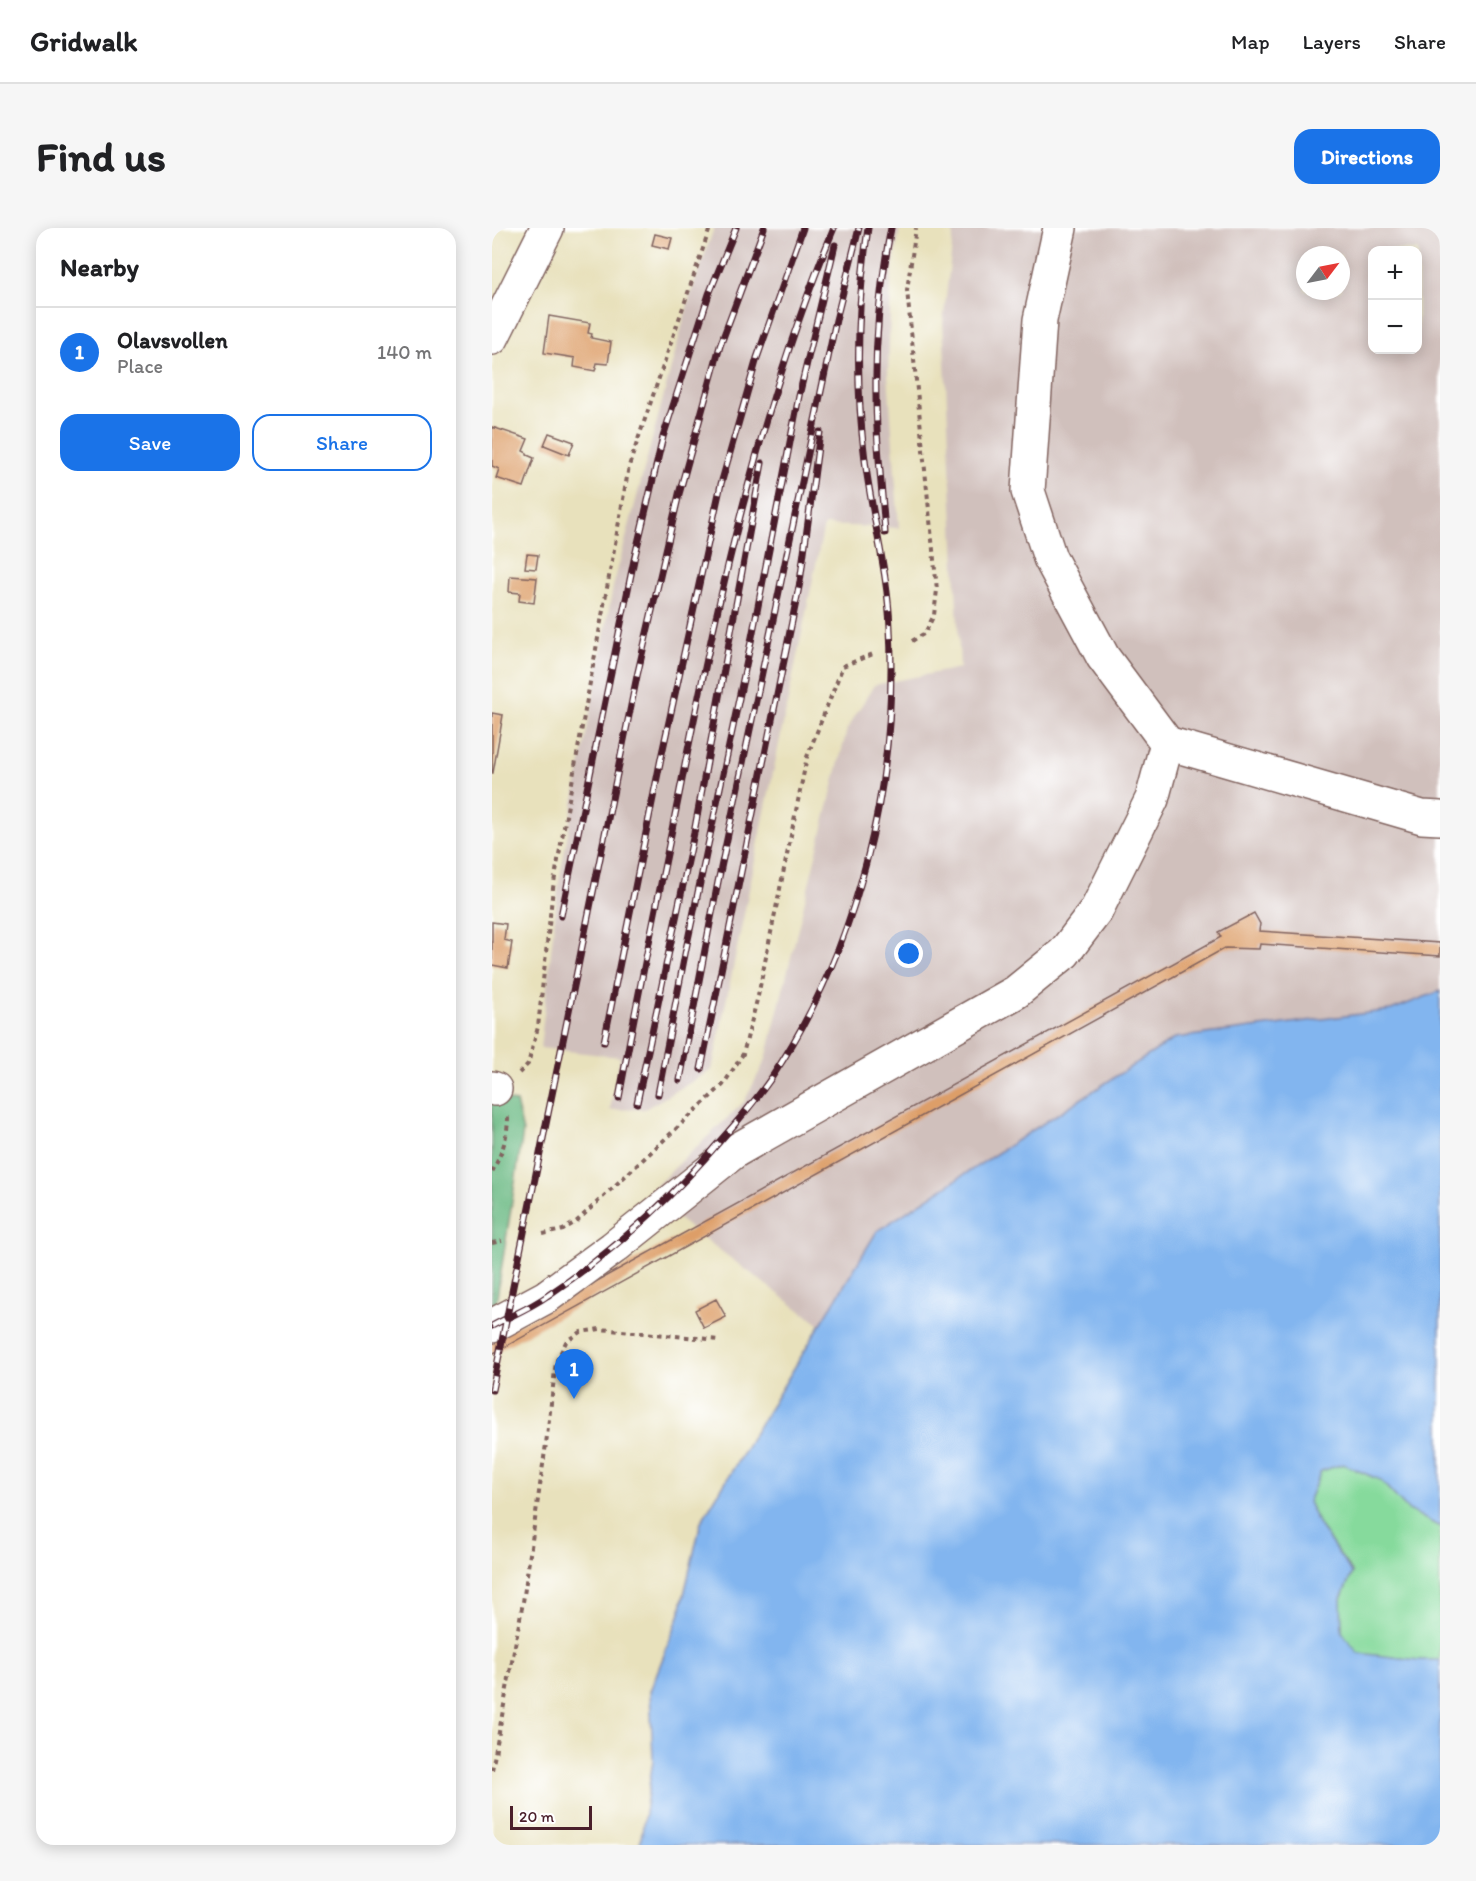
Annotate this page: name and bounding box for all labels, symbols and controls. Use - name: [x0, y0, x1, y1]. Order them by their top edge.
- text: Gridwalk: [30, 24, 138, 58]
- text: Map: [1231, 29, 1270, 54]
- text: Layers: [1303, 29, 1361, 54]
- text: Share: [1394, 29, 1446, 54]
- button: Directions: [1294, 129, 1440, 184]
- text: Find us: [36, 131, 166, 182]
- north arrow: [1296, 246, 1350, 300]
- map controls: [1368, 246, 1422, 354]
- button: +: [1368, 246, 1422, 300]
- text: Nearby: [60, 251, 139, 283]
- button: −: [1368, 300, 1422, 354]
- text: Olavsvollen: [117, 327, 228, 354]
- text: 1: [75, 340, 84, 364]
- text: 140 m: [377, 340, 432, 364]
- text: Place: [117, 354, 163, 378]
- button: Save: [60, 414, 240, 471]
- button: Share: [252, 414, 432, 471]
- your location: [894, 939, 923, 968]
- pin: 1: [554, 1350, 593, 1399]
- scale bar: [510, 1803, 592, 1830]
- text: 20 m: [519, 1807, 554, 1826]

